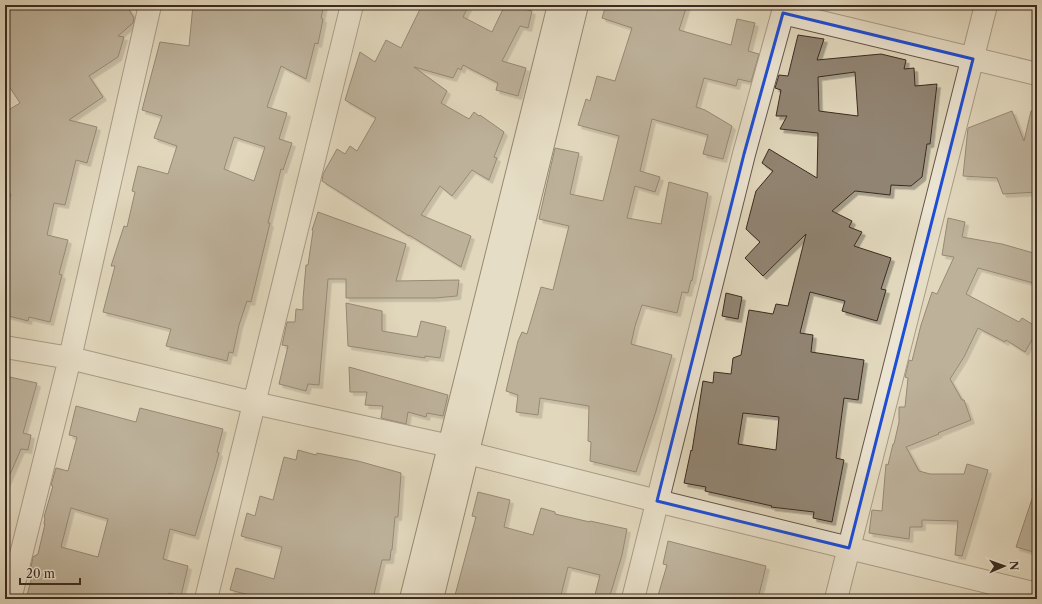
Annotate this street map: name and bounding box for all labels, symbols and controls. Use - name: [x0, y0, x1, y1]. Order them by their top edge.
- north arrow: [984, 546, 1024, 586]
- scale bar: [20, 560, 80, 586]
- text: N: [1007, 561, 1021, 571]
- text: 20 m: [26, 566, 55, 581]

